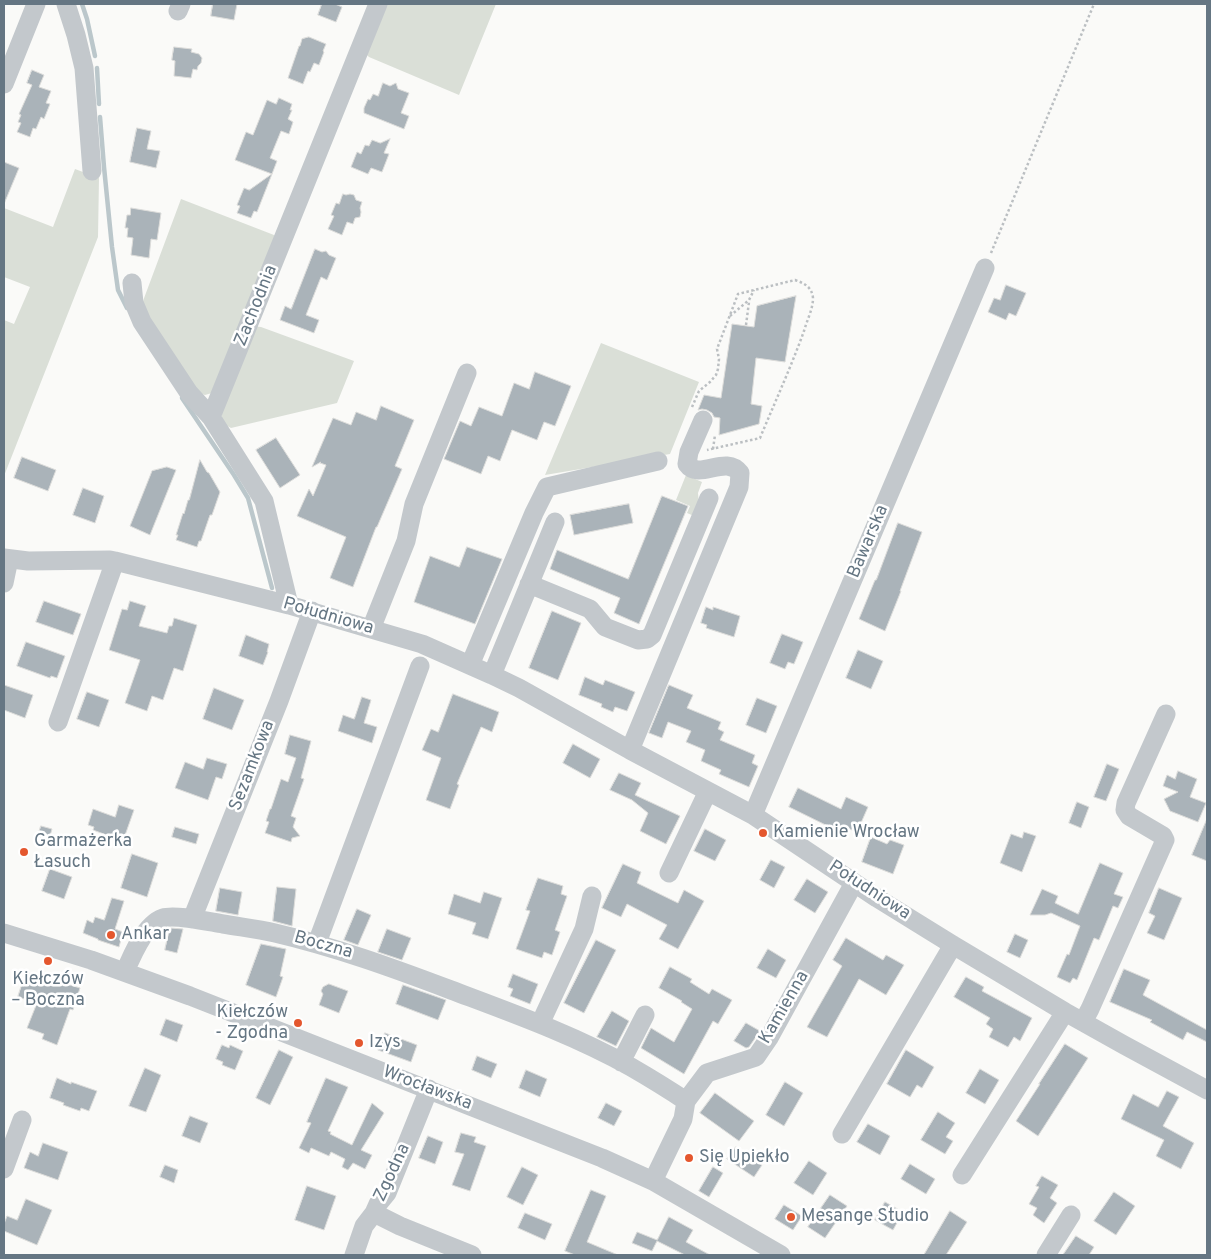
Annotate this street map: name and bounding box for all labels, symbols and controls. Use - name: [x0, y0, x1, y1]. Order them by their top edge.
- street label: Zachodnia: [231, 262, 283, 350]
- street label: Bawarska: [844, 502, 894, 582]
- street label: Południowa: [280, 594, 376, 640]
- street label: Sezamkowa: [226, 718, 280, 814]
- place label: Kamienie Wrocław: [773, 822, 920, 844]
- marker: Kamienie Wrocław: [757, 827, 769, 839]
- place label: Garmażerka Łasuch: [34, 831, 132, 874]
- marker: Garmażerka Łasuch: [18, 846, 30, 858]
- street label: Południowa: [824, 857, 914, 925]
- place label: Ankar: [121, 924, 169, 946]
- street label: Boczna: [291, 927, 355, 965]
- marker: Ankar: [105, 929, 117, 941]
- marker: Kiełczów – Boczna: [42, 955, 54, 967]
- street label: Kamienna: [755, 968, 815, 1048]
- place label: Kiełczów – Boczna: [11, 969, 85, 1012]
- place label: Kiełczów - Zgodna: [215, 1002, 288, 1044]
- marker: Kiełczów - Zgodna: [292, 1017, 304, 1029]
- place label: Izys: [369, 1032, 401, 1054]
- marker: Izys: [353, 1037, 365, 1049]
- street label: Wrocławska: [379, 1062, 475, 1116]
- street label: Zgodna: [370, 1141, 416, 1205]
- place label: Się Upiekło: [699, 1147, 789, 1169]
- marker: Się Upiekło: [683, 1152, 695, 1164]
- place label: Mesange Studio: [801, 1206, 929, 1228]
- marker: Mesange Studio: [785, 1211, 797, 1223]

